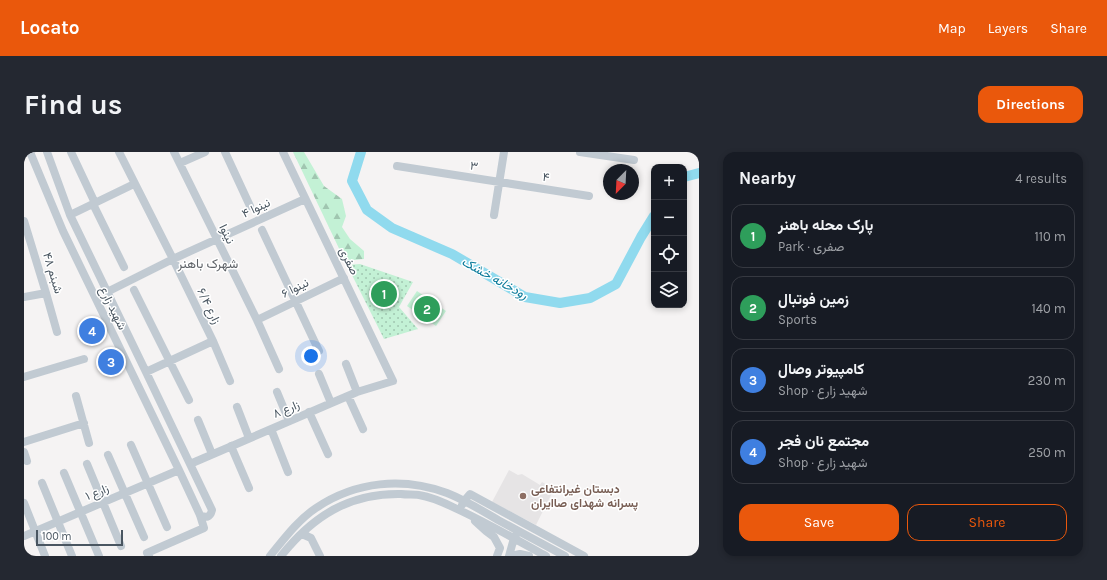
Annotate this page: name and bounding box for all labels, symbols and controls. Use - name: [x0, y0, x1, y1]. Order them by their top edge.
- text: Locato: [20, 17, 80, 39]
- text: Map: [938, 20, 966, 37]
- text: Layers: [988, 20, 1028, 37]
- text: Share: [1050, 20, 1087, 37]
- button: Directions: [978, 86, 1083, 123]
- text: Find us: [24, 88, 123, 121]
- street label: ۳: [469, 158, 479, 174]
- north arrow: [603, 164, 639, 200]
- map controls: [651, 164, 687, 308]
- button: +: [651, 164, 687, 200]
- text: Nearby: [739, 168, 796, 188]
- street label: ۴: [542, 170, 551, 184]
- text: 4 results: [1015, 171, 1067, 186]
- street label: ۴ نینوا: [240, 195, 273, 222]
- button: −: [651, 200, 687, 236]
- text: پارک محله باهنر: [778, 216, 873, 234]
- street label: نینوا: [215, 222, 238, 246]
- text: 1: [751, 229, 755, 244]
- text: 110 m: [1034, 229, 1066, 244]
- button: locate: [651, 236, 687, 272]
- text: Park · صفری: [778, 239, 844, 254]
- street label: صفری: [335, 245, 362, 278]
- street label: ۴۸ شبنم: [39, 251, 66, 295]
- water label: رودخانه خشک: [459, 254, 531, 304]
- district label: شهرک باهنر: [177, 256, 238, 272]
- button: layers: [651, 272, 687, 308]
- street label: ۶ نینوا: [279, 275, 311, 301]
- pin: 1: [371, 279, 397, 309]
- street label: شهید زارع: [95, 284, 130, 333]
- street label: ۶/۴ زارع: [193, 286, 224, 327]
- text: زمین فوتبال: [778, 290, 849, 308]
- pin: 2: [414, 294, 440, 324]
- text: 2: [749, 301, 757, 316]
- text: 140 m: [1031, 301, 1066, 316]
- text: Sports: [778, 312, 817, 327]
- pin: 4: [79, 316, 105, 346]
- your location: [301, 346, 321, 366]
- pin: 3: [98, 347, 124, 377]
- text: کامپیوتر وصال: [778, 360, 864, 378]
- text: 3: [749, 373, 757, 388]
- text: 230 m: [1028, 373, 1066, 388]
- text: Shop · شهید زارع: [778, 383, 867, 398]
- street label: ۸ زارع: [271, 397, 302, 423]
- text: مجتمع نان فجر: [778, 432, 869, 450]
- text: 4: [749, 445, 757, 460]
- text: 250 m: [1028, 445, 1066, 460]
- text: Shop · شهید زارع: [778, 455, 867, 470]
- street label: ۱ زارع: [83, 481, 112, 505]
- place label: دبستان غیرانتفاعی پسرانه شهدای صاایران: [531, 482, 638, 511]
- marker: دبستان غیرانتفاعی پسرانه شهدای صاایران: [518, 491, 528, 501]
- button: Save: [739, 504, 899, 541]
- button: Share: [907, 504, 1067, 541]
- scale bar: [36, 528, 123, 547]
- text: 100 m: [42, 530, 72, 543]

